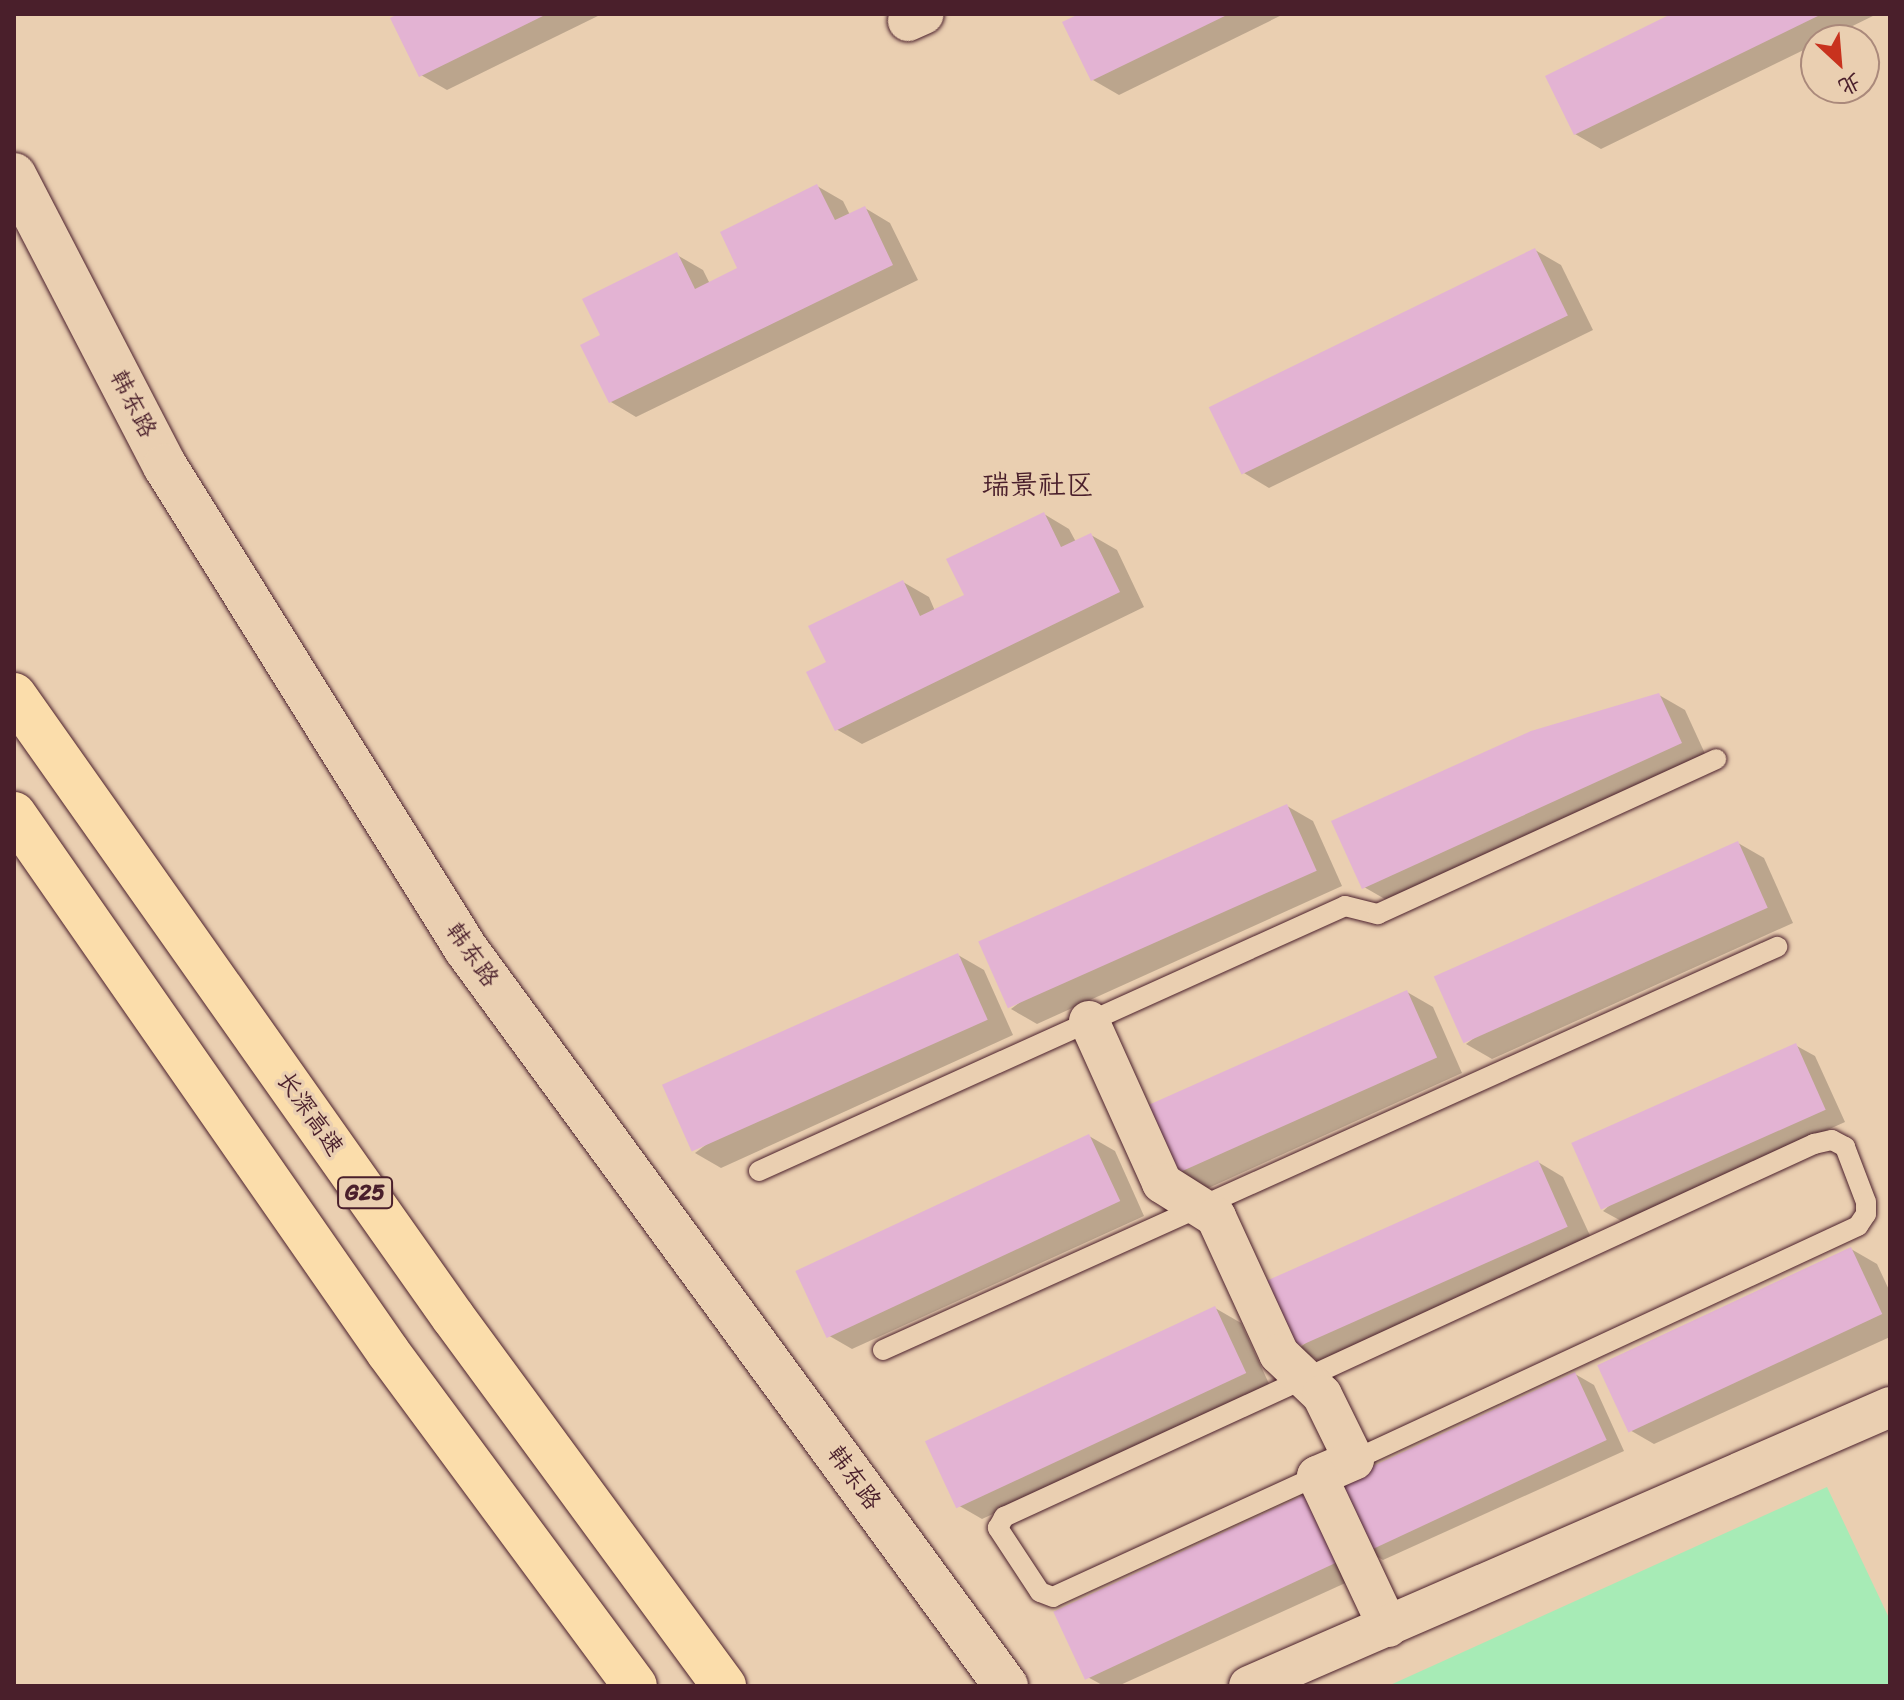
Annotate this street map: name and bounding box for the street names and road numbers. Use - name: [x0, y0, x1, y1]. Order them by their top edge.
- street label: 韩东路: [104, 365, 162, 443]
- street label: 韩东路: [440, 917, 504, 993]
- street label: 长深高速: [271, 1066, 349, 1162]
- road number: G25: [337, 1175, 393, 1211]
- street label: 韩东路: [821, 1440, 887, 1516]

